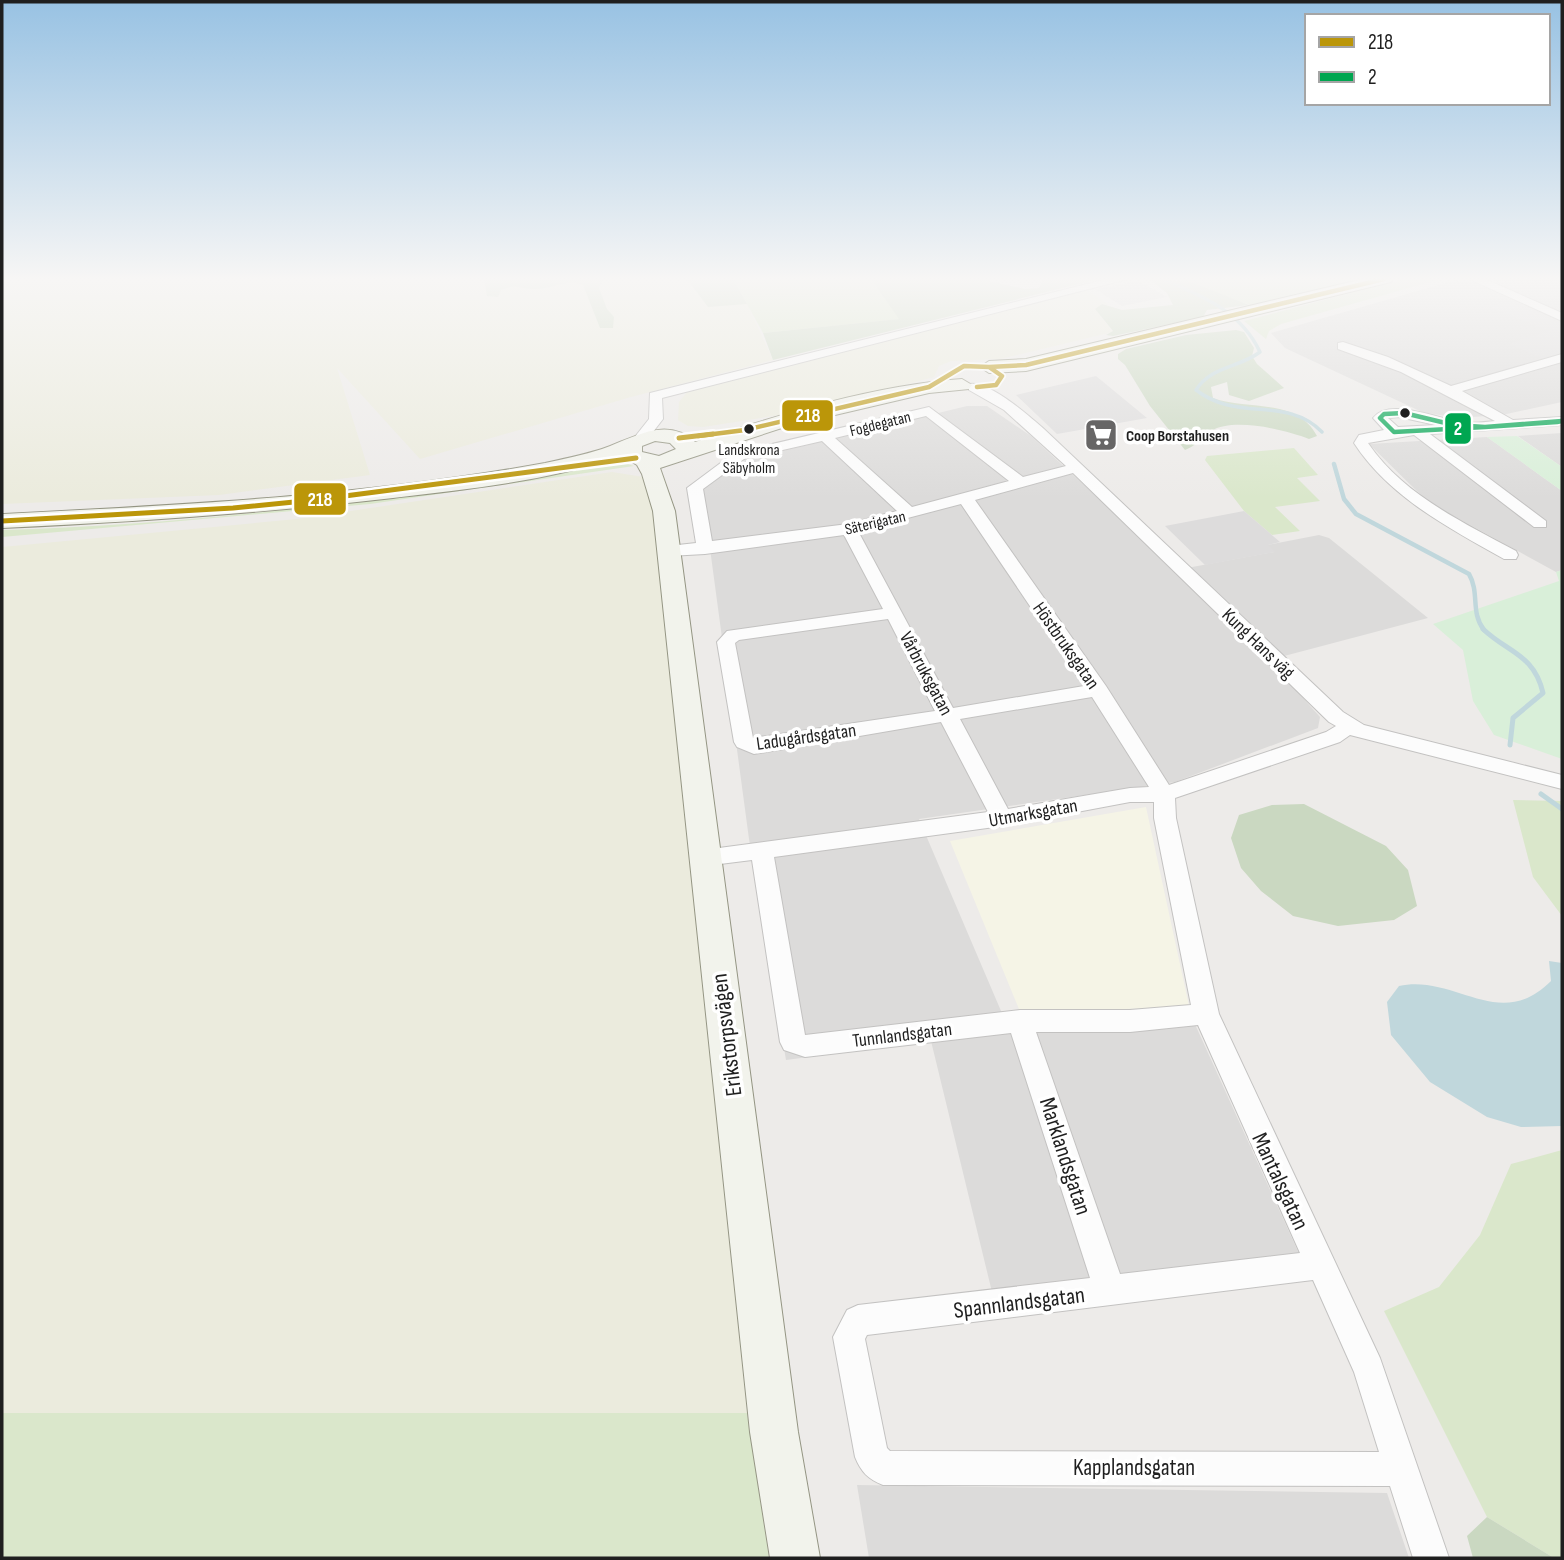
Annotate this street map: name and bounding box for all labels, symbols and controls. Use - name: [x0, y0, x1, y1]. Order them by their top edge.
- legend: [1305, 14, 1550, 105]
- text: 218: [1368, 30, 1393, 55]
- text: 2: [1368, 65, 1377, 90]
- line badge: 218: [781, 399, 834, 432]
- text: 218: [796, 405, 820, 428]
- unlabelled marker: [1398, 406, 1412, 420]
- street label: Fogdegatan: [848, 408, 913, 441]
- line badge: 2: [1444, 412, 1472, 445]
- supermarket icon: Coop Borstahusen: [1082, 416, 1120, 454]
- text: 2: [1454, 418, 1462, 441]
- marker: Landskrona Säbyholm: [742, 422, 756, 436]
- place label: Coop Borstahusen: [1126, 427, 1229, 446]
- place label: Landskrona Säbyholm: [718, 441, 780, 478]
- line badge: 218: [293, 482, 347, 516]
- text: 218: [308, 489, 332, 512]
- street label: Säterigatan: [843, 507, 908, 540]
- street label: Höstbruksgatan: [1027, 598, 1104, 694]
- street label: Kung Hans väg: [1217, 604, 1299, 685]
- street label: Vårbruksgatan: [894, 628, 957, 720]
- street label: Ladugårdsgatan: [755, 719, 858, 756]
- street label: Utmarksgatan: [987, 794, 1079, 833]
- street label: Erikstorpsvägen: [706, 972, 748, 1098]
- street label: Tunnlandsgatan: [851, 1018, 953, 1053]
- street label: Marklandsgatan: [1033, 1094, 1097, 1219]
- street label: Mantalsgatan: [1245, 1128, 1315, 1234]
- street label: Spannlandsgatan: [952, 1281, 1086, 1325]
- street label: Kapplandsgatan: [1073, 1454, 1195, 1482]

